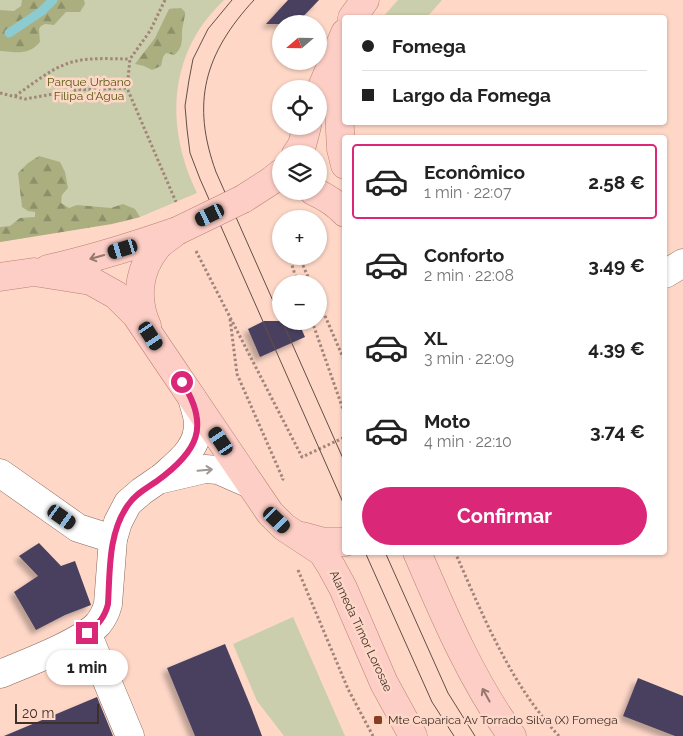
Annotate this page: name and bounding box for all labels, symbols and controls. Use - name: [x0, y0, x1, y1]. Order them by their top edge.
- north arrow: [272, 15, 328, 70]
- map controls: [272, 15, 327, 330]
- text: Fomega: [392, 35, 466, 57]
- park label: Parque Urbano Filipa d'Água: [47, 75, 131, 103]
- button: locate: [272, 80, 327, 135]
- text: Largo da Fomega: [392, 84, 551, 106]
- button: layers: [272, 145, 327, 200]
- icon: car: [364, 159, 409, 204]
- text: Econômico: [424, 161, 525, 183]
- text: 2.58 €: [588, 171, 645, 193]
- text: 1 min · 22:07: [424, 183, 512, 202]
- car: [193, 202, 226, 228]
- button: +: [272, 210, 327, 265]
- car: [106, 237, 139, 261]
- icon: car: [364, 242, 409, 287]
- text: Conforto: [424, 244, 504, 266]
- one-way arrow: [89, 253, 105, 262]
- text: 3.49 €: [588, 254, 645, 276]
- text: 2 min · 22:08: [424, 266, 514, 285]
- button: −: [272, 275, 327, 330]
- car: [136, 319, 165, 353]
- icon: car: [364, 325, 409, 370]
- text: XL: [424, 327, 447, 349]
- text: 4.39 €: [588, 337, 645, 359]
- text: 3 min · 22:09: [424, 349, 514, 368]
- route start: [171, 371, 193, 393]
- icon: car: [364, 408, 409, 453]
- text: Moto: [424, 410, 470, 432]
- text: 3.74 €: [590, 420, 645, 442]
- car: [206, 424, 235, 458]
- text: 4 min · 22:10: [424, 432, 512, 451]
- one-way arrow: [197, 466, 213, 475]
- button: Confirmar: [362, 487, 647, 545]
- car: [45, 502, 78, 532]
- car: [260, 504, 293, 536]
- street label: Alameda Timor Lorosae: [327, 568, 395, 694]
- route end: [76, 622, 98, 644]
- callout: 1 min: [46, 650, 128, 686]
- text: 1 min: [67, 658, 107, 677]
- one-way arrow: [481, 688, 491, 703]
- scale bar: [15, 701, 99, 724]
- text: 20 m: [22, 705, 54, 721]
- place label: Mte Caparica Av Torrado Silva (X) Fomega: [388, 713, 618, 727]
- marker: Mte Caparica Av Torrado Silva (X) Fomega: [372, 714, 384, 726]

